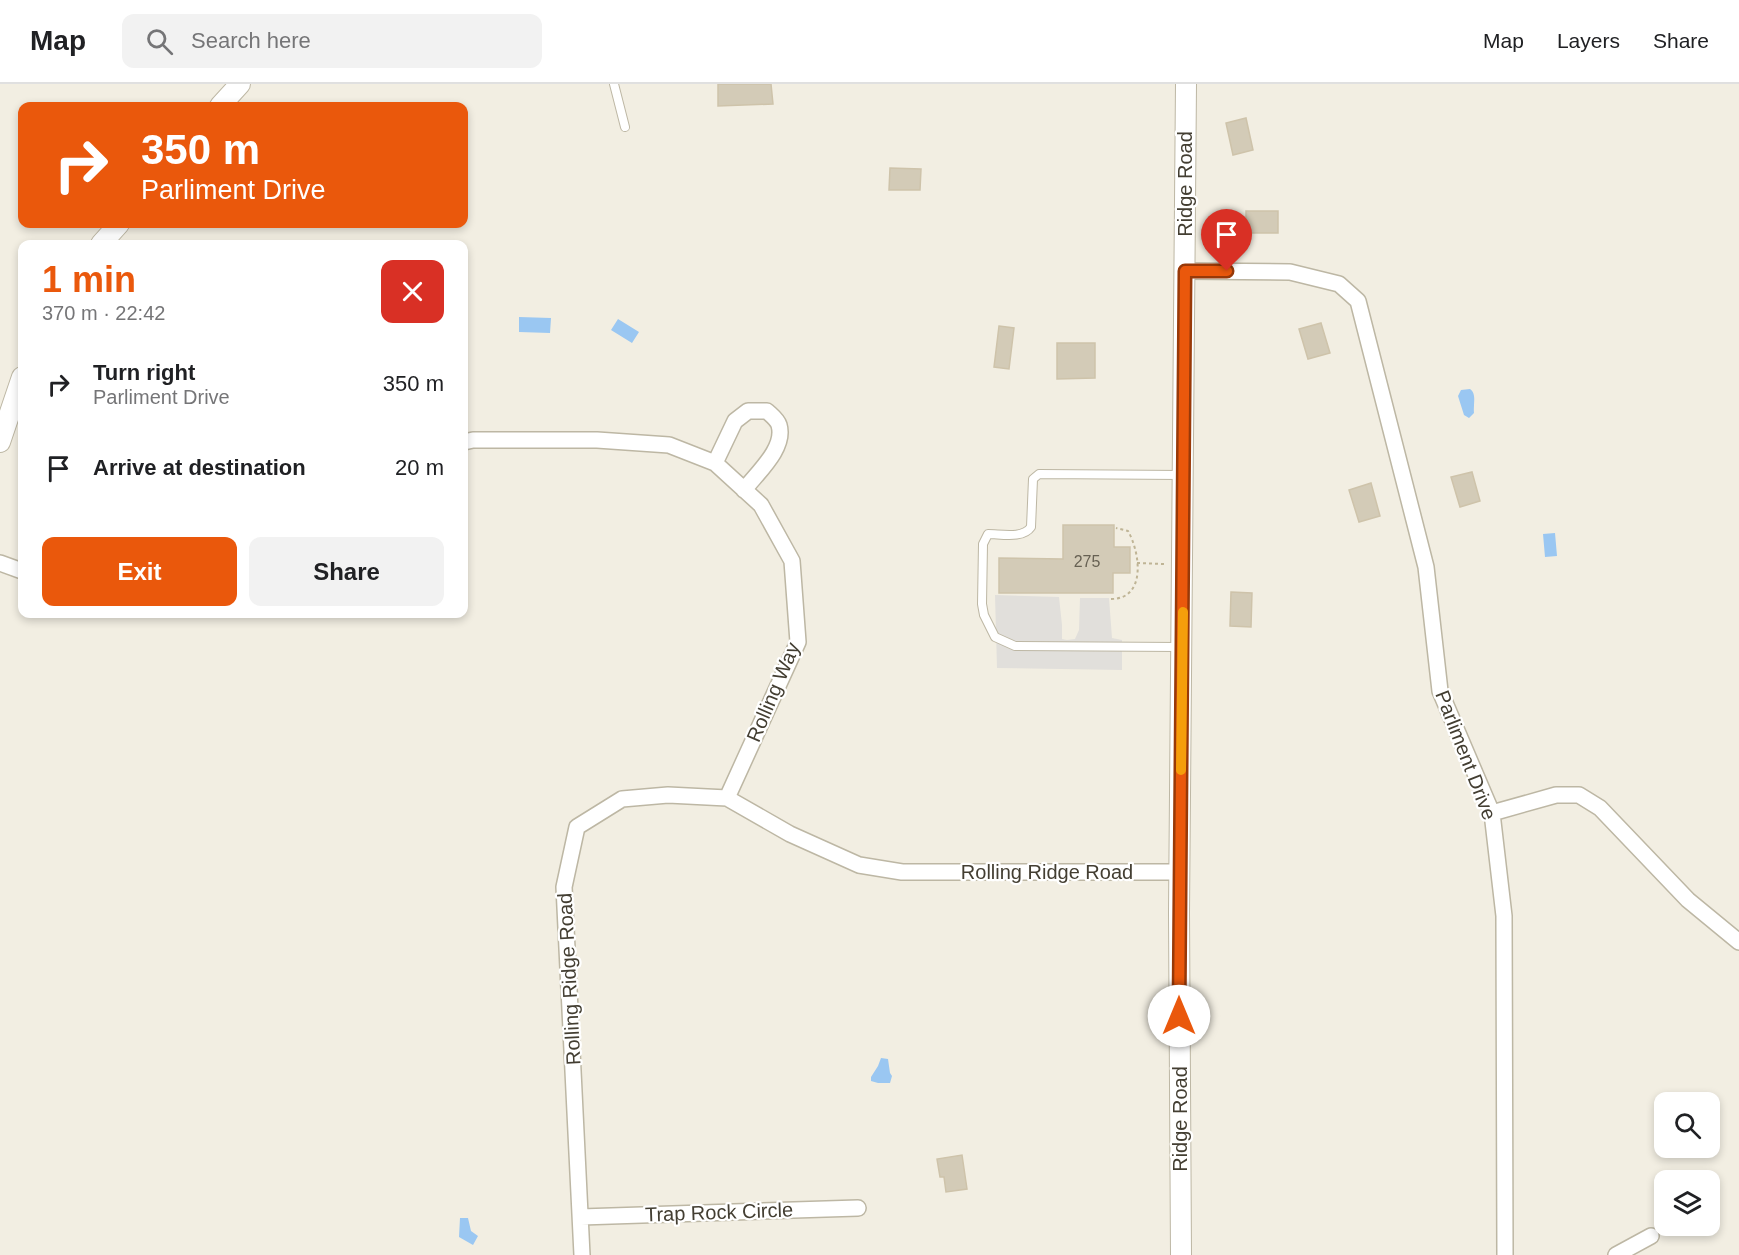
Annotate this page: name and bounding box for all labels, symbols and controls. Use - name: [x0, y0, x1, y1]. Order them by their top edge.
- search box: [122, 14, 542, 68]
- text: Map: [30, 25, 86, 56]
- icon: search: [143, 25, 176, 58]
- text: Search here: [191, 28, 311, 53]
- text: Map: [1483, 29, 1524, 52]
- text: Layers: [1557, 29, 1620, 52]
- text: Share: [1653, 29, 1709, 52]
- icon: right: [42, 126, 120, 204]
- text: 350 m: [141, 126, 260, 173]
- street label: Ridge Road: [1174, 131, 1196, 237]
- text: Parliment Drive: [141, 175, 326, 205]
- pin: [1201, 209, 1252, 271]
- icon: arrive: [1210, 218, 1243, 251]
- text: 1 min: [42, 259, 136, 300]
- button: close: [381, 260, 444, 323]
- text: 370 m · 22:42: [42, 302, 165, 324]
- text: Turn right: [93, 360, 195, 385]
- icon: right: [42, 368, 75, 401]
- text: 350 m: [383, 371, 444, 396]
- text: Parliment Drive: [93, 386, 230, 408]
- icon: arrive: [42, 452, 75, 485]
- text: Arrive at destination: [93, 455, 306, 480]
- text: 20 m: [395, 455, 444, 480]
- button: Exit: [42, 537, 237, 606]
- button: Share: [249, 537, 444, 606]
- house number: 275: [1074, 553, 1100, 570]
- street label: Rolling Way: [742, 639, 804, 745]
- street label: Parliment Drive: [1431, 687, 1501, 823]
- street label: Rolling Ridge Road: [961, 861, 1133, 883]
- street label: Rolling Ridge Road: [554, 892, 584, 1066]
- position arrow: [1147, 984, 1211, 1048]
- street label: Ridge Road: [1169, 1066, 1191, 1172]
- map controls: [1654, 1092, 1720, 1236]
- button: search: [1654, 1092, 1720, 1158]
- button: layers: [1654, 1170, 1720, 1236]
- street label: Trap Rock Circle: [645, 1198, 793, 1226]

